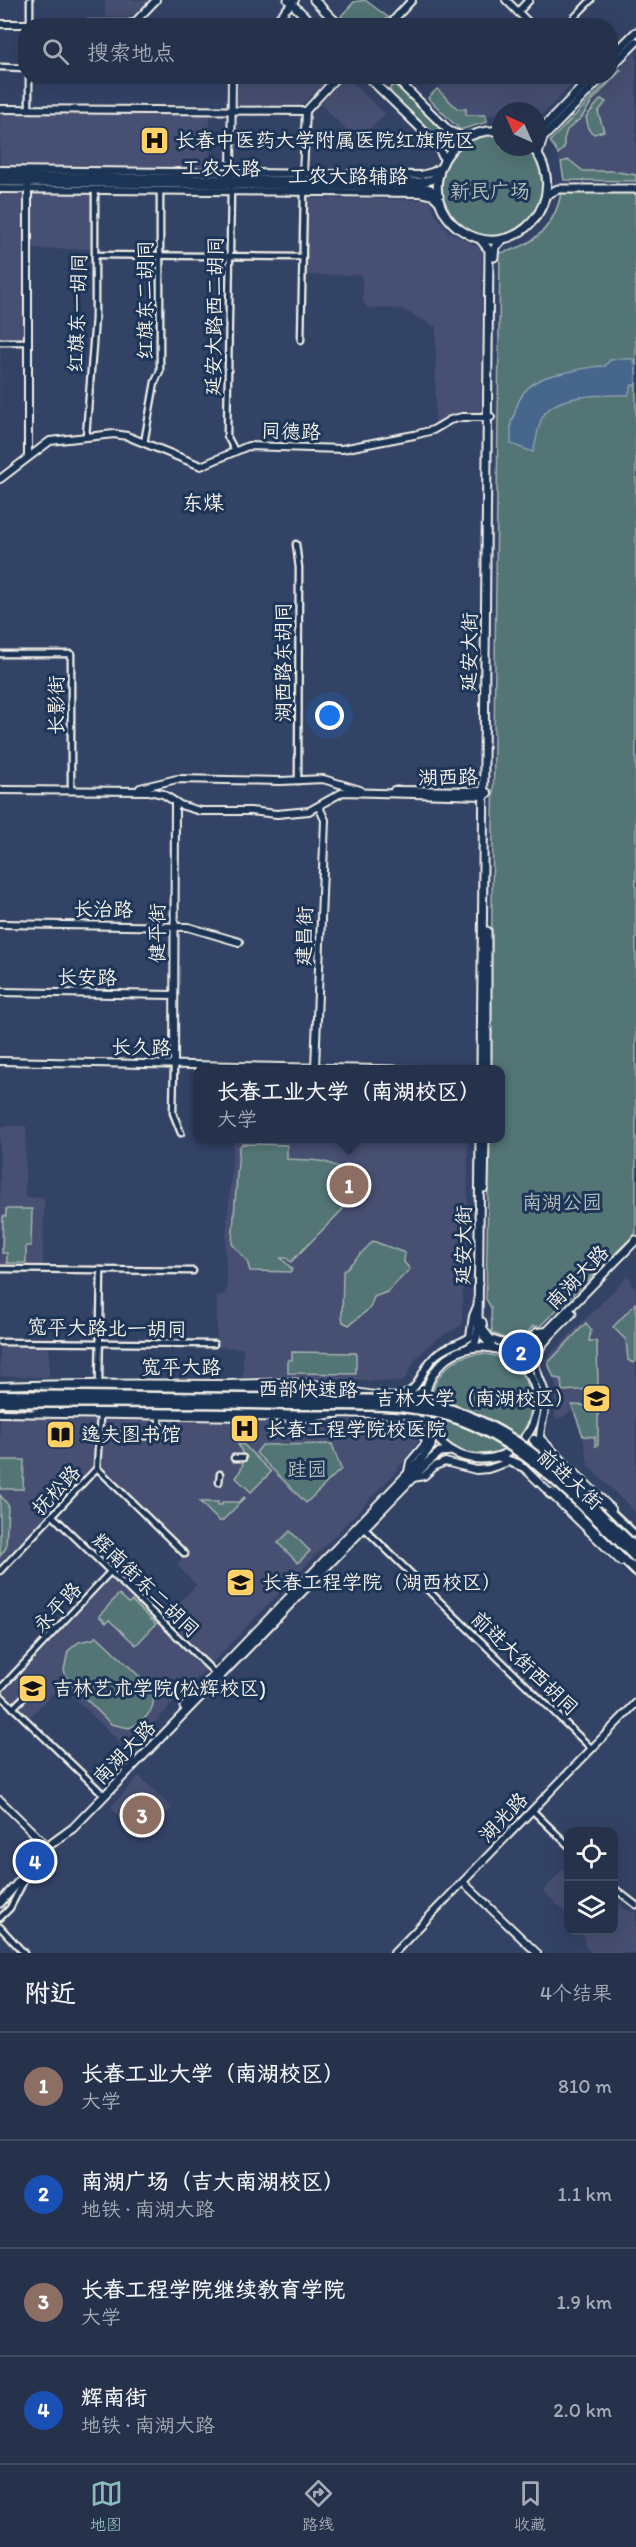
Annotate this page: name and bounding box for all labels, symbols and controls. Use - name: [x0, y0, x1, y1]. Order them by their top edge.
- search box: [18, 18, 618, 84]
- icon: search: [39, 35, 72, 68]
- text: 搜索地点: [87, 39, 175, 66]
- north arrow: [492, 102, 546, 156]
- hospital icon: 长春中医药大学附属医院红旗院区: [138, 124, 170, 156]
- place label: 长春中医药大学附属医院红旗院区: [175, 128, 475, 152]
- street label: 工农大路: [181, 155, 262, 181]
- street label: 工农大路辅路: [288, 164, 409, 188]
- park label: 新民广场: [450, 179, 530, 203]
- street label: 延安大路西二胡同: [201, 236, 227, 396]
- street label: 红旗东二胡同: [133, 240, 157, 360]
- street label: 红旗东一胡同: [63, 253, 91, 373]
- street label: 同德路: [261, 418, 322, 444]
- district label: 东煤: [182, 490, 224, 515]
- street label: 湖西路东胡同: [271, 602, 295, 722]
- street label: 延安大街: [456, 612, 482, 692]
- street label: 长影街: [44, 675, 68, 735]
- your location: [315, 701, 344, 730]
- street label: 湖西路: [418, 764, 479, 790]
- street label: 长治路: [73, 896, 134, 922]
- street label: 健平街: [145, 903, 169, 963]
- street label: 建昌街: [291, 906, 317, 966]
- street label: 长安路: [57, 964, 118, 990]
- street label: 长久路: [111, 1034, 172, 1060]
- popup: [193, 1065, 505, 1143]
- text: 长春工业大学（南湖校区）: [217, 1078, 481, 1105]
- text: 大学: [217, 1107, 257, 1131]
- pin: 1: [330, 1162, 368, 1208]
- park label: 南湖公园: [522, 1190, 602, 1214]
- street label: 延安大街: [450, 1205, 476, 1285]
- street label: 南湖大路: [541, 1239, 614, 1314]
- street label: 宽平大路北一胡同: [27, 1315, 187, 1341]
- pin: 2: [502, 1330, 540, 1374]
- street label: 宽平大路: [141, 1355, 222, 1379]
- street label: 西部快速路: [258, 1376, 359, 1402]
- school or university icon: 吉林大学（南湖校区）: [580, 1382, 612, 1414]
- place label: 吉林大学（南湖校区）: [375, 1386, 575, 1410]
- hospital icon: 长春工程学院校医院: [229, 1413, 261, 1445]
- place label: 长春工程学院校医院: [266, 1417, 446, 1441]
- library icon: 逸夫图书馆: [44, 1418, 76, 1450]
- place label: 逸夫图书馆: [81, 1422, 181, 1446]
- street label: 前进大街: [532, 1443, 608, 1515]
- park label: 跬园: [287, 1457, 327, 1481]
- street label: 抚松路: [27, 1459, 86, 1520]
- street label: 辉南街东二胡同: [87, 1528, 205, 1642]
- school or university icon: 长春工程学院（湖西校区）: [225, 1566, 257, 1598]
- place label: 长春工程学院（湖西校区）: [262, 1570, 502, 1594]
- street label: 永平路: [28, 1576, 87, 1637]
- street label: 前进大街西胡同: [466, 1606, 584, 1720]
- school or university icon: 吉林艺术学院(松辉校区): [16, 1672, 48, 1704]
- place label: 吉林艺术学院(松辉校区): [53, 1676, 266, 1700]
- street label: 南湖大路: [88, 1714, 161, 1789]
- street label: 湖光路: [474, 1786, 533, 1847]
- pin: 3: [122, 1792, 162, 1838]
- map controls: [564, 1827, 618, 1935]
- button: locate: [564, 1827, 618, 1881]
- pin: 4: [15, 1838, 54, 1884]
- button: layers: [564, 1881, 618, 1935]
- text: 附近: [24, 1977, 76, 2009]
- text: 4个结果: [540, 1981, 612, 2005]
- text: 长春工业大学（南湖校区）: [81, 2060, 345, 2087]
- text: 1: [39, 2074, 48, 2098]
- text: 810 m: [558, 2074, 612, 2098]
- text: 大学: [81, 2089, 121, 2113]
- text: 南湖广场（吉大南湖校区）: [81, 2168, 345, 2195]
- text: 2: [38, 2182, 49, 2206]
- text: 1.1 km: [558, 2182, 612, 2206]
- text: 地铁 · 南湖大路: [81, 2197, 215, 2221]
- text: 长春工程学院继续教育学院: [81, 2276, 345, 2303]
- text: 3: [38, 2290, 49, 2314]
- text: 1.9 km: [556, 2290, 612, 2314]
- text: 大学: [81, 2305, 121, 2329]
- text: 辉南街: [81, 2384, 147, 2411]
- text: 4: [37, 2398, 50, 2422]
- text: 2.0 km: [553, 2398, 612, 2422]
- text: 地铁 · 南湖大路: [81, 2413, 215, 2437]
- tab: 地图: [90, 2477, 123, 2535]
- tab: 路线: [302, 2477, 335, 2535]
- tab: 收藏: [514, 2477, 547, 2535]

